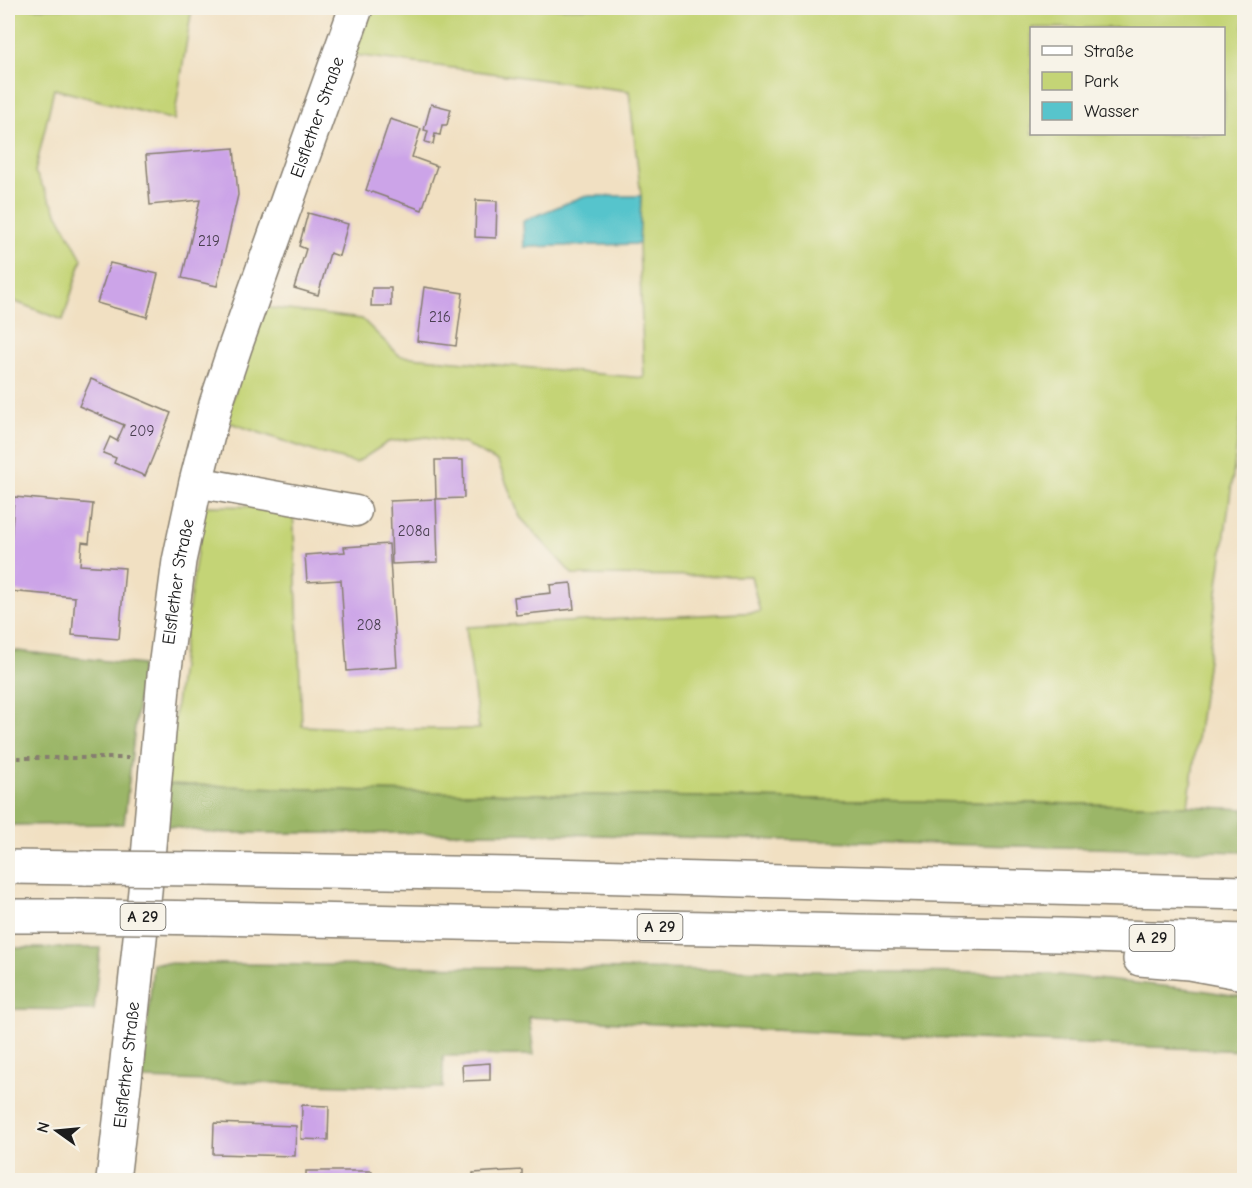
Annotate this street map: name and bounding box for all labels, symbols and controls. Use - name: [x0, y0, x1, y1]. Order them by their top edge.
- legend: [1030, 27, 1225, 135]
- text: Straße: [1084, 41, 1134, 62]
- street label: Elsflether Straße: [286, 54, 348, 181]
- text: Park: [1084, 71, 1119, 92]
- text: Wasser: [1084, 101, 1140, 122]
- house number: 219: [198, 232, 220, 250]
- house number: 216: [429, 308, 451, 326]
- house number: 209: [130, 422, 155, 440]
- street label: Elsflether Straße: [158, 517, 198, 646]
- house number: 208a: [398, 522, 430, 540]
- house number: 208: [357, 616, 381, 634]
- road number: A 29: [120, 904, 166, 930]
- road number: A 29: [638, 914, 682, 940]
- road number: A 29: [1130, 925, 1174, 951]
- street label: Elsflether Straße: [109, 1000, 144, 1129]
- north arrow: [27, 1101, 87, 1161]
- text: N: [33, 1120, 54, 1135]

